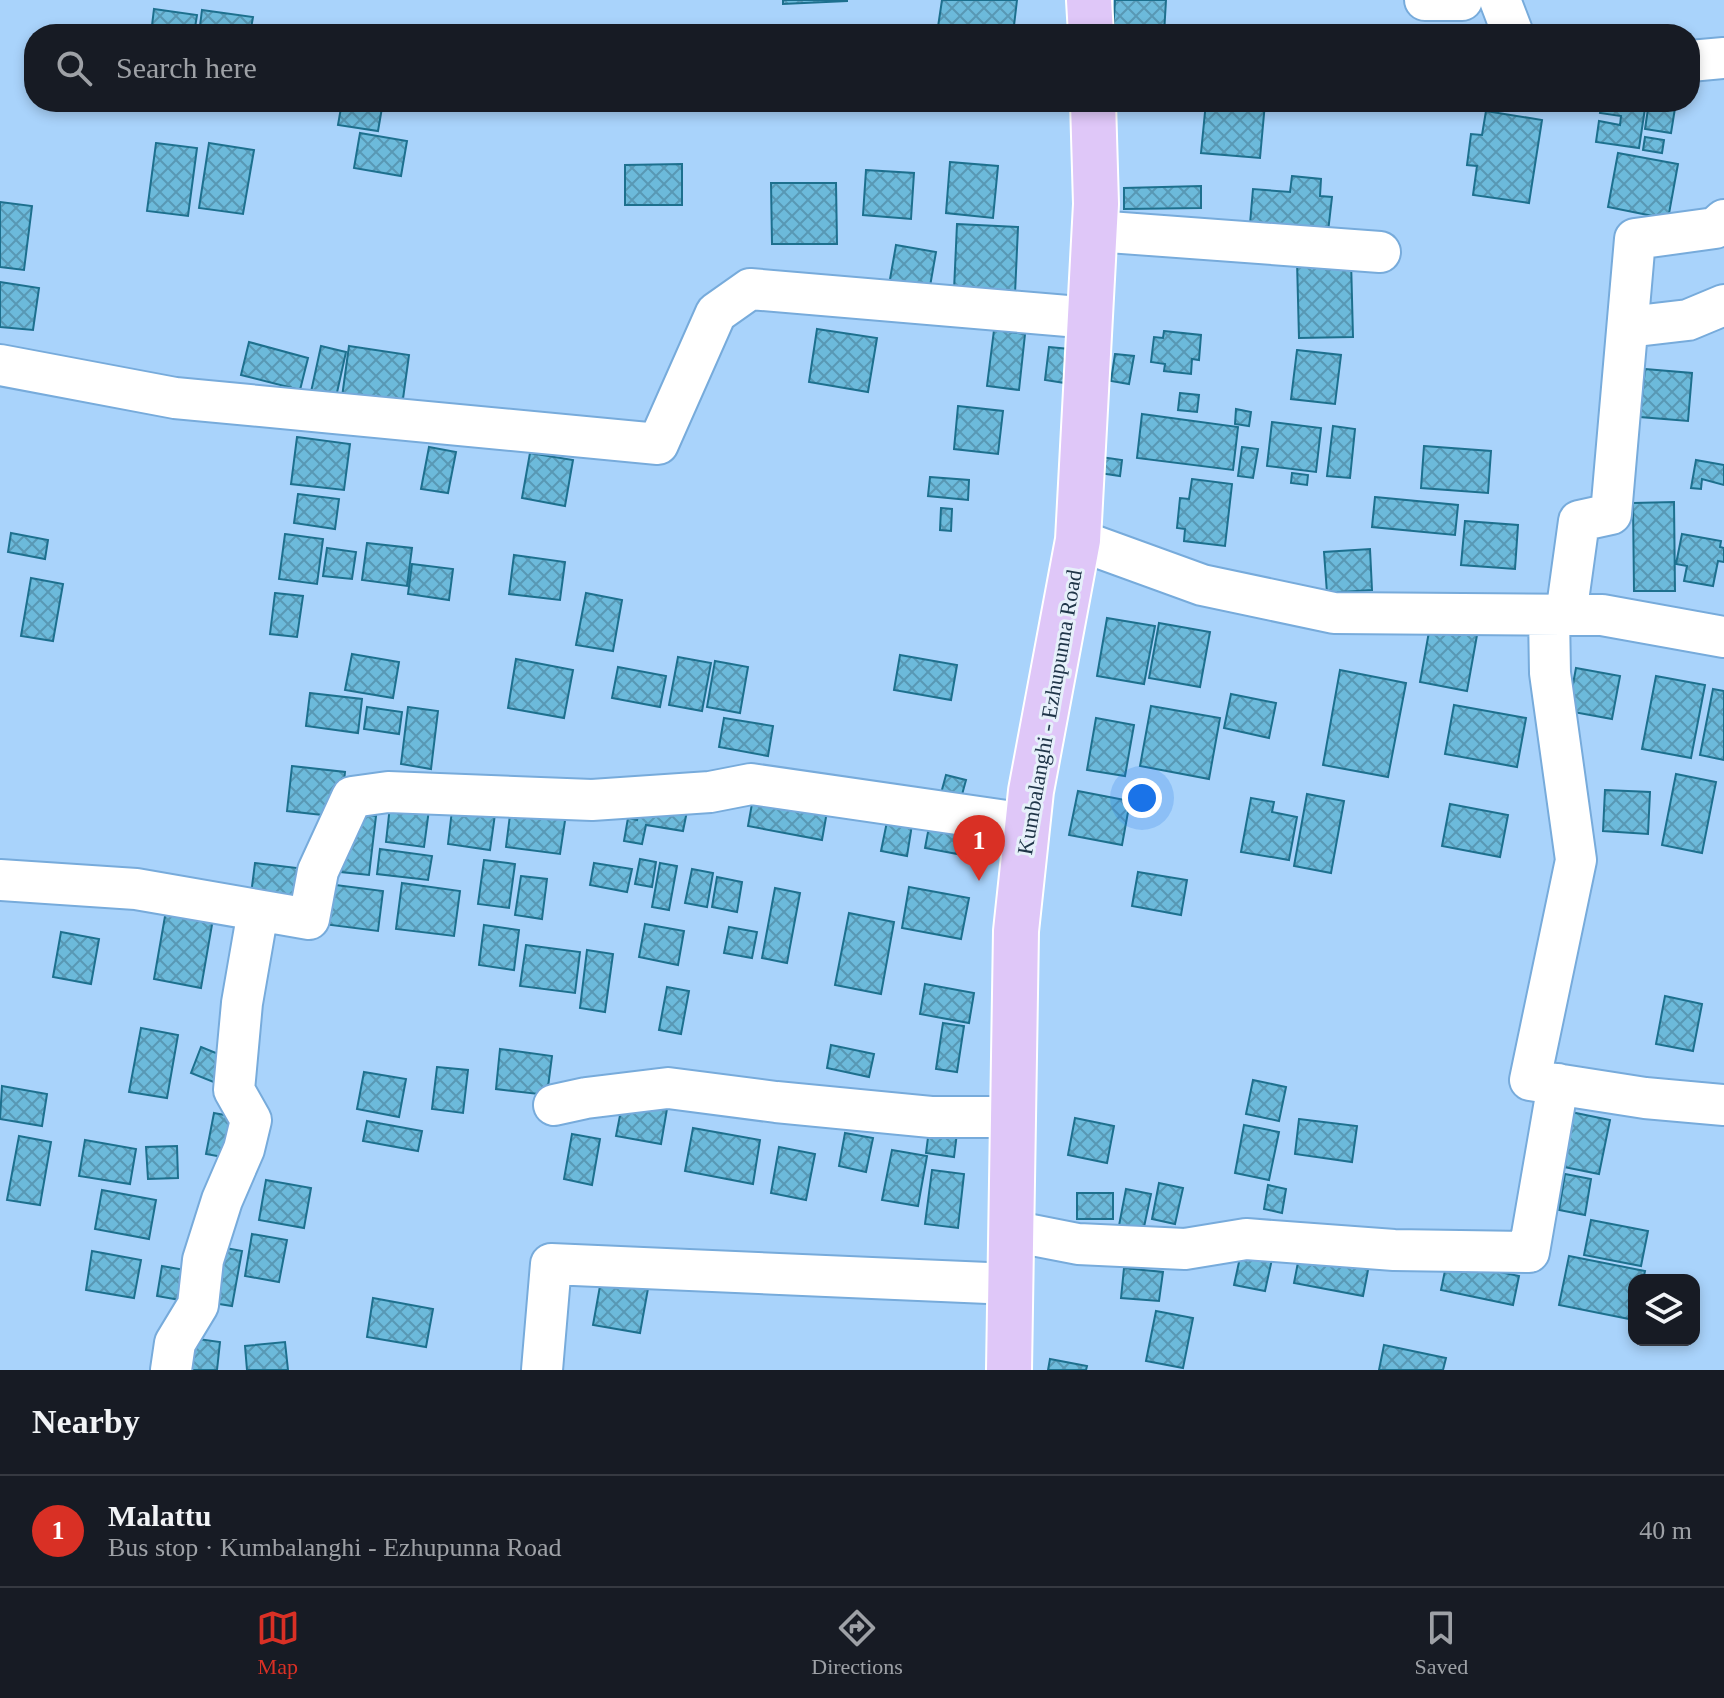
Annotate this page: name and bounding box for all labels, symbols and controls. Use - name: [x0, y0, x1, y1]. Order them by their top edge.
- search box: [24, 24, 1700, 112]
- icon: search: [52, 46, 96, 90]
- text: Search here: [116, 51, 257, 84]
- street label: Kumbalanghi - Ezhupunna Road: [1012, 568, 1087, 857]
- your location: [1122, 778, 1162, 818]
- pin: 1: [953, 815, 1005, 881]
- map controls: [1628, 1274, 1700, 1346]
- button: layers: [1628, 1274, 1700, 1346]
- text: Nearby: [32, 1403, 140, 1440]
- text: Malattu: [108, 1499, 211, 1532]
- text: 1: [52, 1516, 65, 1545]
- text: 40 m: [1639, 1516, 1692, 1545]
- text: Bus stop · Kumbalanghi - Ezhupunna Road: [108, 1533, 562, 1562]
- tab: Map: [256, 1606, 300, 1680]
- tab: Directions: [811, 1606, 903, 1680]
- tab: Saved: [1414, 1606, 1468, 1680]

